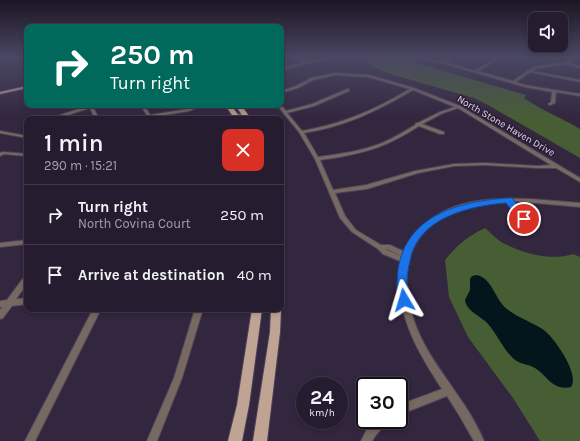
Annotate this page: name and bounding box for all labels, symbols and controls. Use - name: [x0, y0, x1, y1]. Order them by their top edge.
- map controls: [528, 12, 568, 52]
- button: sound: [528, 12, 568, 52]
- text: 250 m: [110, 38, 195, 71]
- icon: right: [44, 40, 96, 92]
- text: Turn right: [110, 72, 190, 94]
- street label: North Stone Haven Drive: [455, 93, 557, 159]
- text: 1 min: [44, 129, 104, 157]
- button: close: [222, 129, 264, 171]
- text: 290 m · 15:21: [44, 158, 117, 173]
- text: Turn right: [78, 198, 148, 216]
- pin: [507, 202, 541, 236]
- icon: right: [44, 204, 66, 226]
- text: 250 m: [220, 206, 264, 224]
- icon: arrive: [513, 208, 535, 230]
- text: North Covina Court: [78, 216, 191, 231]
- icon: arrive: [44, 264, 66, 286]
- text: Arrive at destination: [78, 266, 225, 284]
- text: 40 m: [237, 266, 272, 284]
- position arrow: [383, 279, 425, 321]
- speed limit sign: 30: [356, 377, 408, 429]
- text: 24: [310, 386, 334, 409]
- text: km/h: [309, 407, 335, 419]

